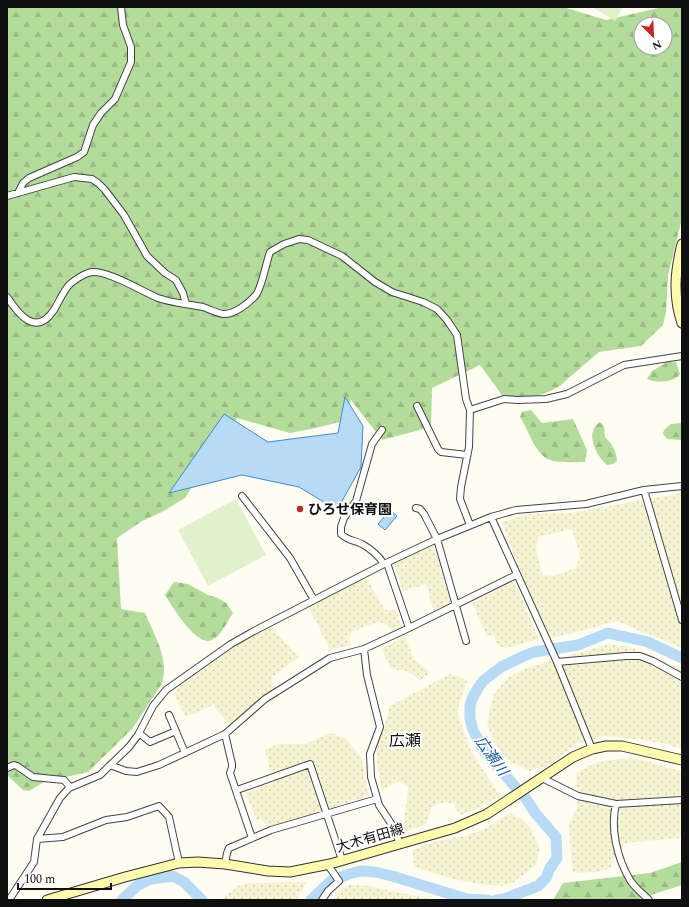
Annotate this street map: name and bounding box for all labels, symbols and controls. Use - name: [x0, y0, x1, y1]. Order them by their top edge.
- north arrow: [633, 16, 673, 56]
- text: N: [649, 35, 664, 54]
- place label: ひろせ保育園: [308, 499, 392, 520]
- marker: ひろせ保育園: [295, 504, 305, 514]
- district label: 広瀬: [389, 729, 421, 753]
- water label: 広瀬川: [468, 731, 515, 783]
- street label: 大木有田線: [333, 818, 407, 858]
- scale bar: [18, 865, 111, 891]
- text: 100 m: [24, 870, 55, 889]

